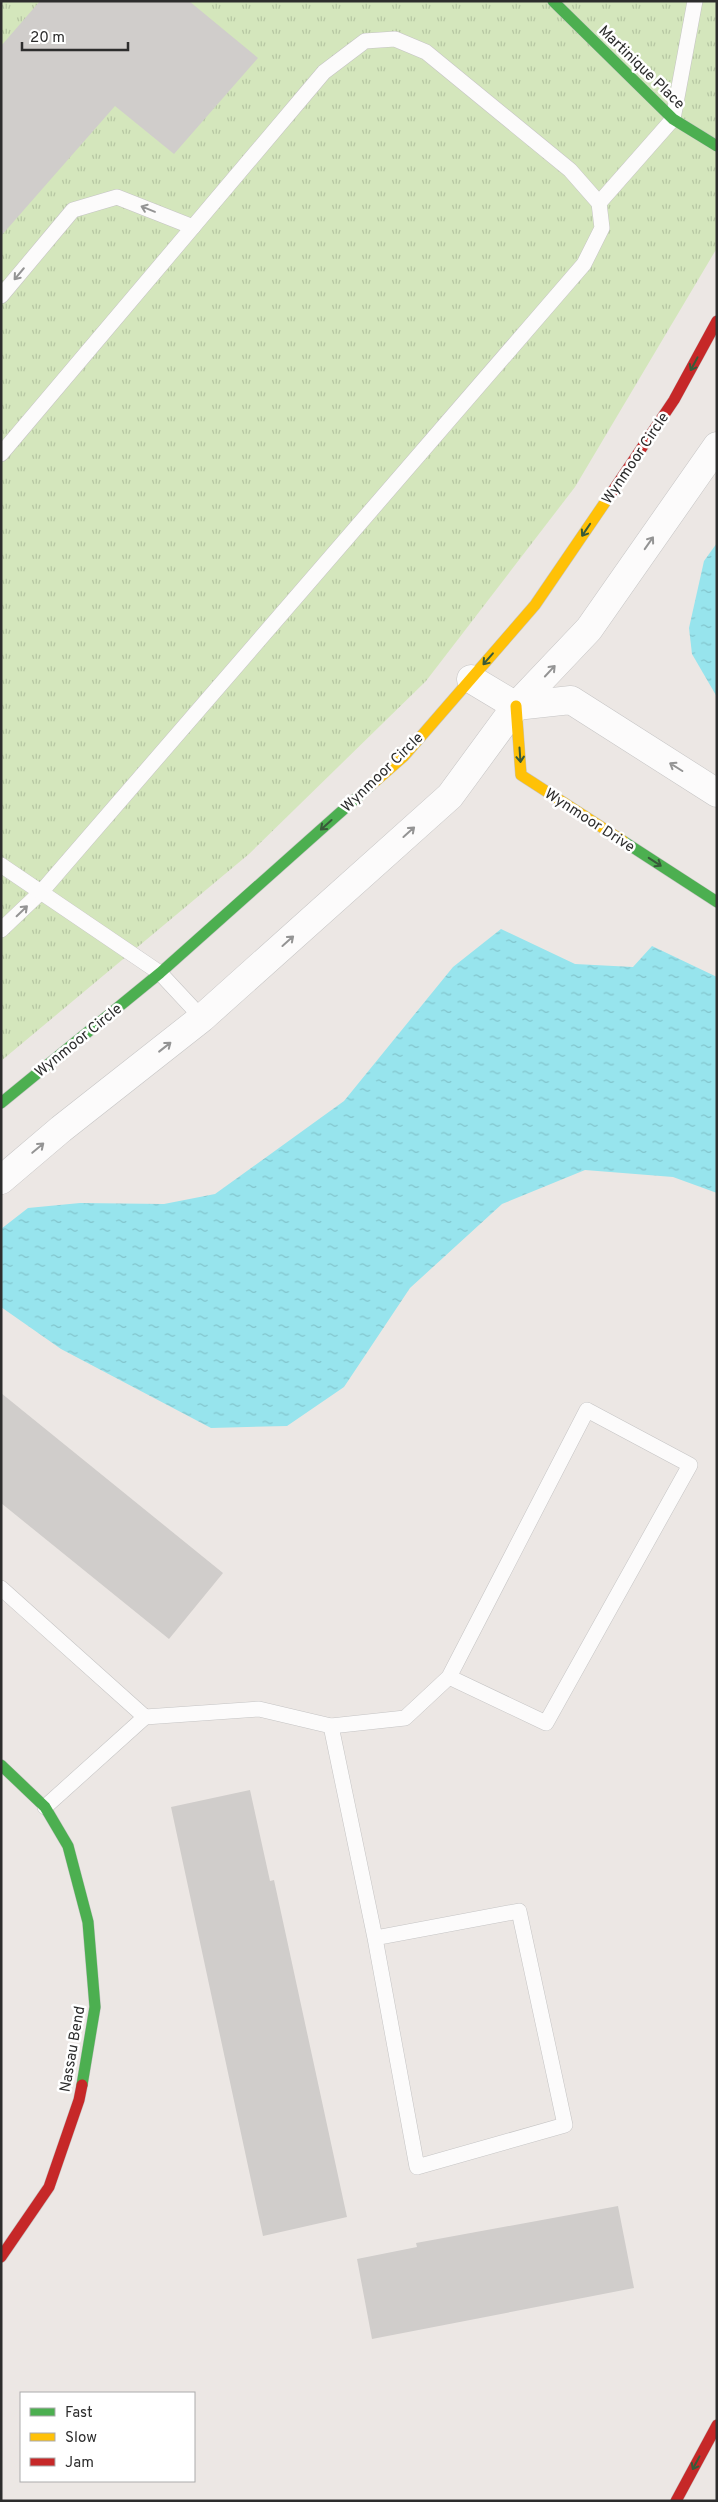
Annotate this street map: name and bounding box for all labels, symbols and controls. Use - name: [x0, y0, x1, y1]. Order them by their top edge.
- scale bar: [22, 20, 129, 52]
- street label: Martinique Place: [594, 22, 688, 114]
- text: 20 m: [30, 29, 65, 48]
- one-way arrow: [141, 204, 156, 213]
- one-way arrow: [14, 267, 25, 280]
- one-way arrow: [688, 356, 698, 371]
- street label: Wynmoor Circle: [598, 409, 674, 508]
- one-way arrow: [581, 522, 591, 536]
- one-way arrow: [644, 536, 654, 550]
- one-way arrow: [483, 652, 494, 665]
- one-way arrow: [544, 664, 556, 677]
- street label: Wynmoor Circle: [338, 729, 428, 817]
- one-way arrow: [515, 746, 525, 762]
- one-way arrow: [669, 762, 683, 772]
- street label: Wynmoor Drive: [540, 785, 638, 858]
- one-way arrow: [320, 819, 333, 831]
- one-way arrow: [403, 826, 416, 838]
- one-way arrow: [648, 857, 662, 867]
- one-way arrow: [15, 905, 28, 917]
- one-way arrow: [282, 935, 295, 946]
- street label: Wynmoor Circle: [31, 1000, 126, 1082]
- one-way arrow: [158, 1041, 171, 1052]
- one-way arrow: [32, 1143, 45, 1154]
- street label: Nassau Bend: [57, 2005, 90, 2094]
- legend: [20, 2392, 195, 2482]
- text: Fast: [65, 2404, 93, 2423]
- text: Slow: [65, 2429, 97, 2448]
- text: Jam: [65, 2454, 94, 2473]
- one-way arrow: [691, 2455, 701, 2470]

